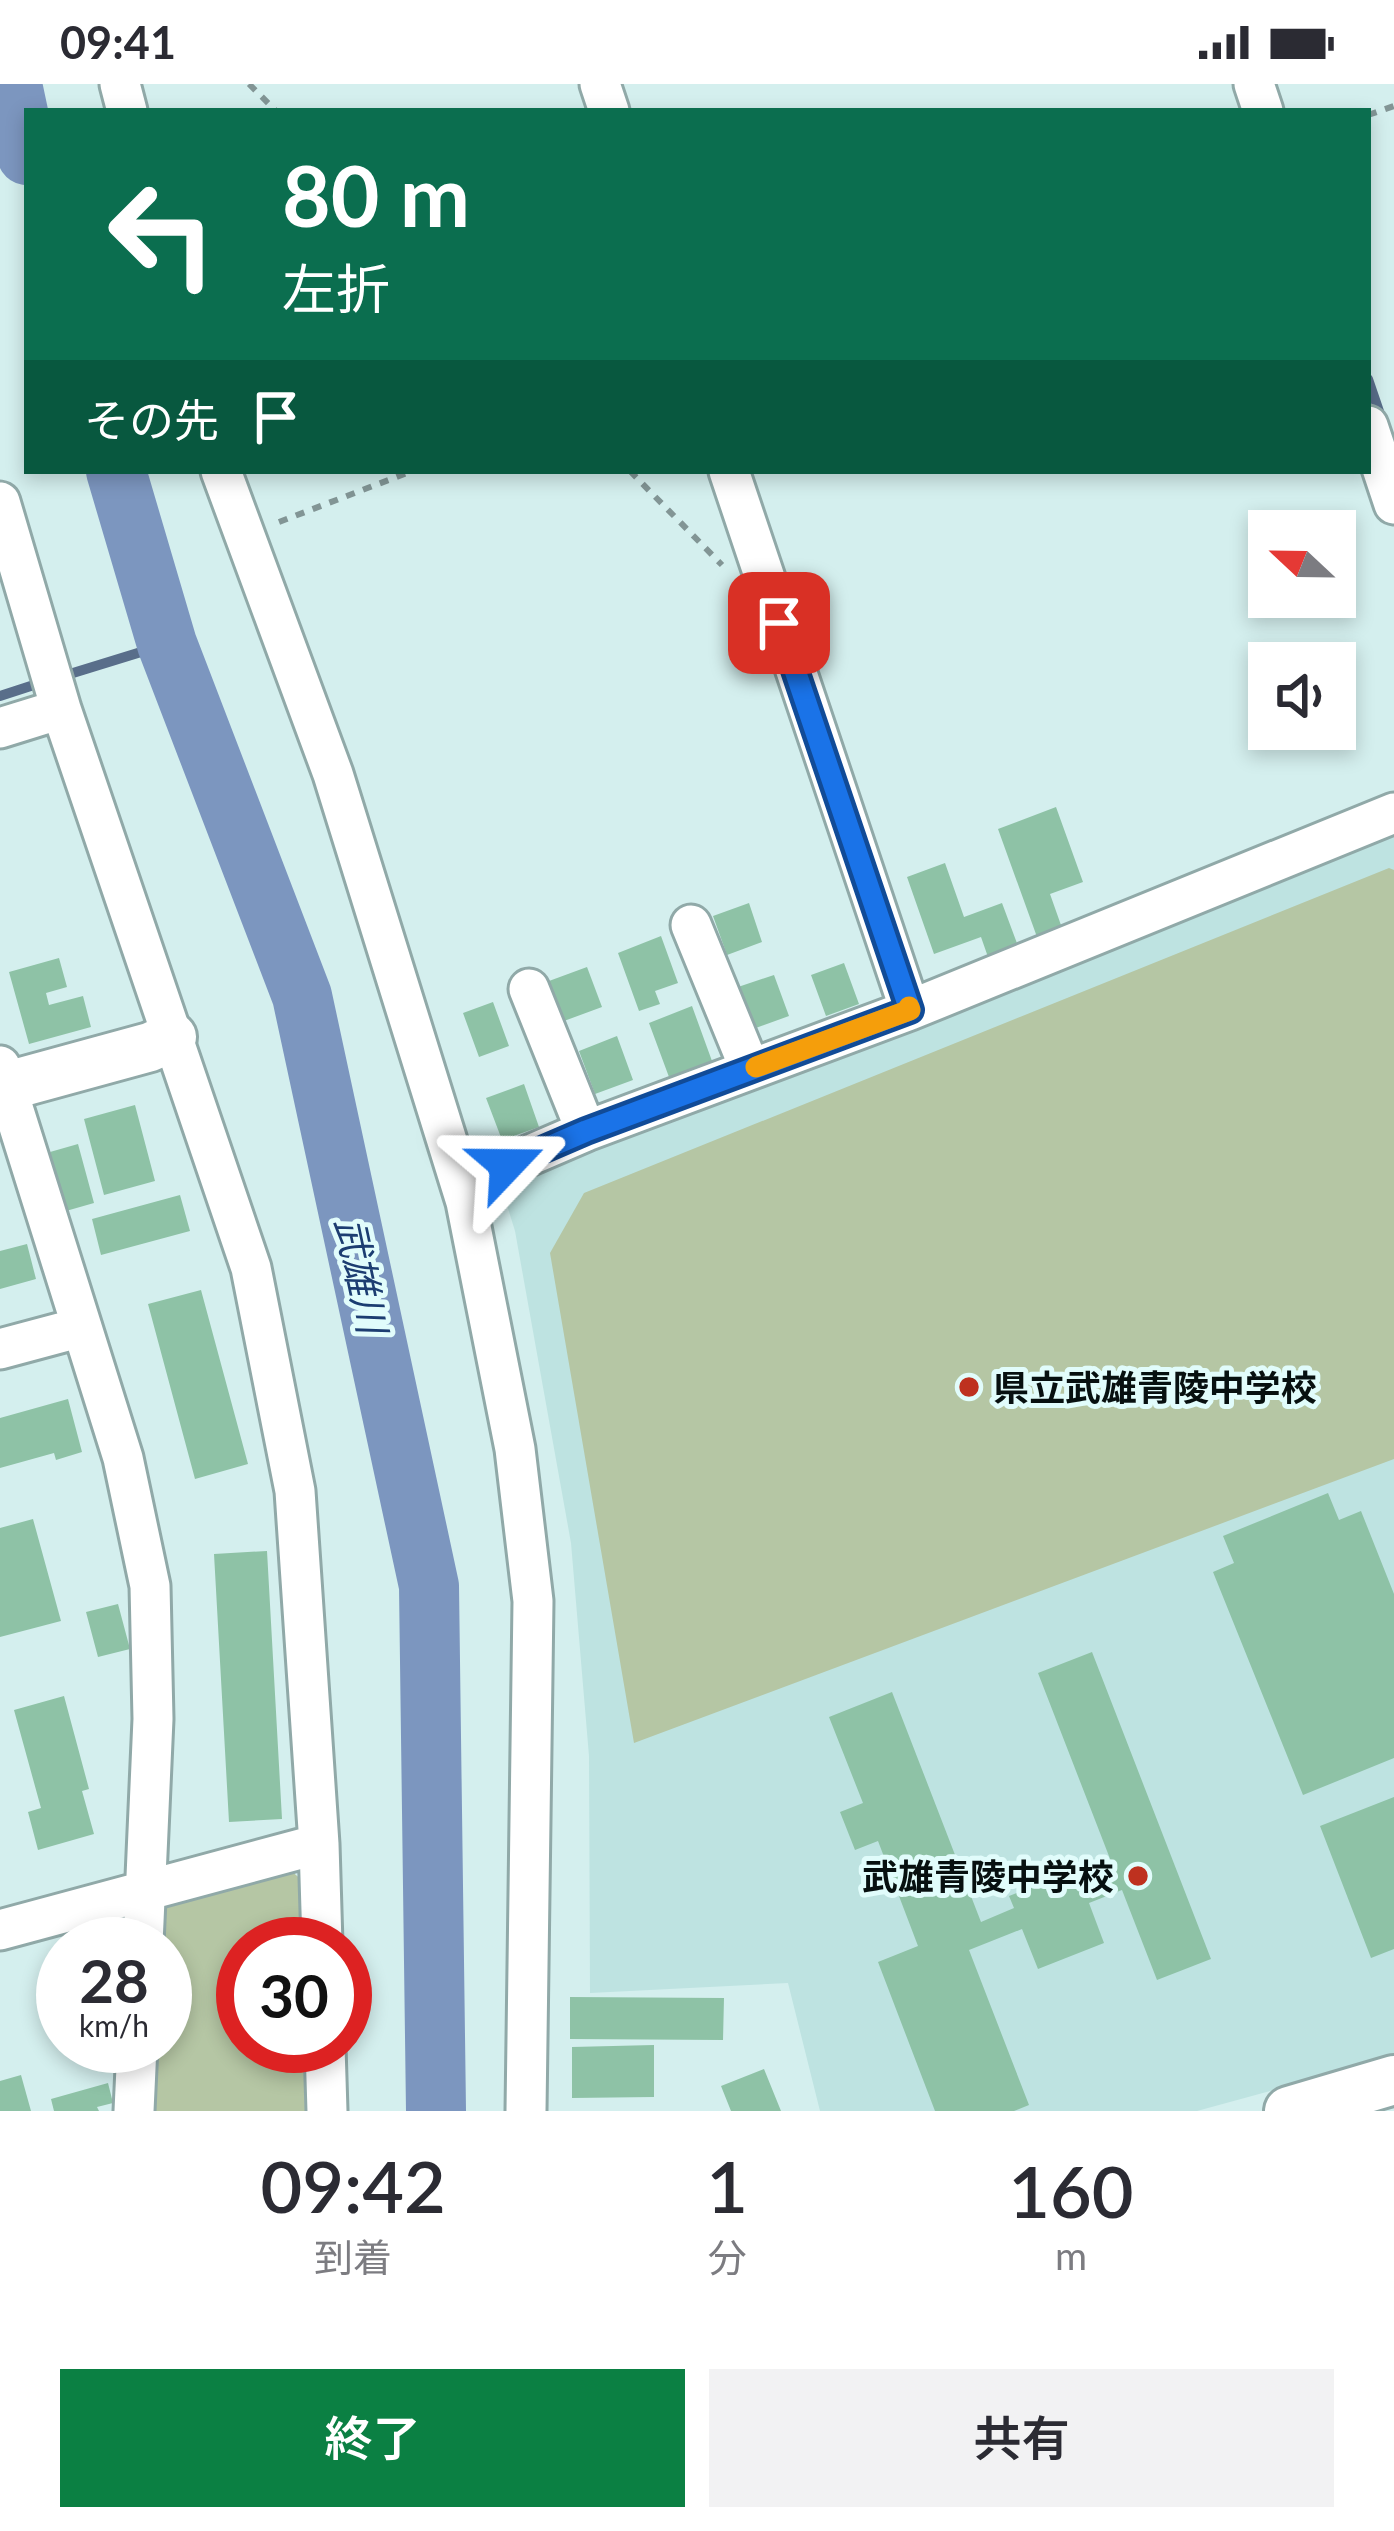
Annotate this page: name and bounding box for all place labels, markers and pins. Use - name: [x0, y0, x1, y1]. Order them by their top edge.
- pin: [728, 572, 830, 674]
- place label: 県立武雄青陵中学校: [993, 1365, 1317, 1409]
- marker: 県立武雄青陵中学校: [956, 1374, 982, 1400]
- place label: 武雄青陵中学校: [862, 1854, 1114, 1898]
- marker: 武雄青陵中学校: [1125, 1863, 1151, 1889]

